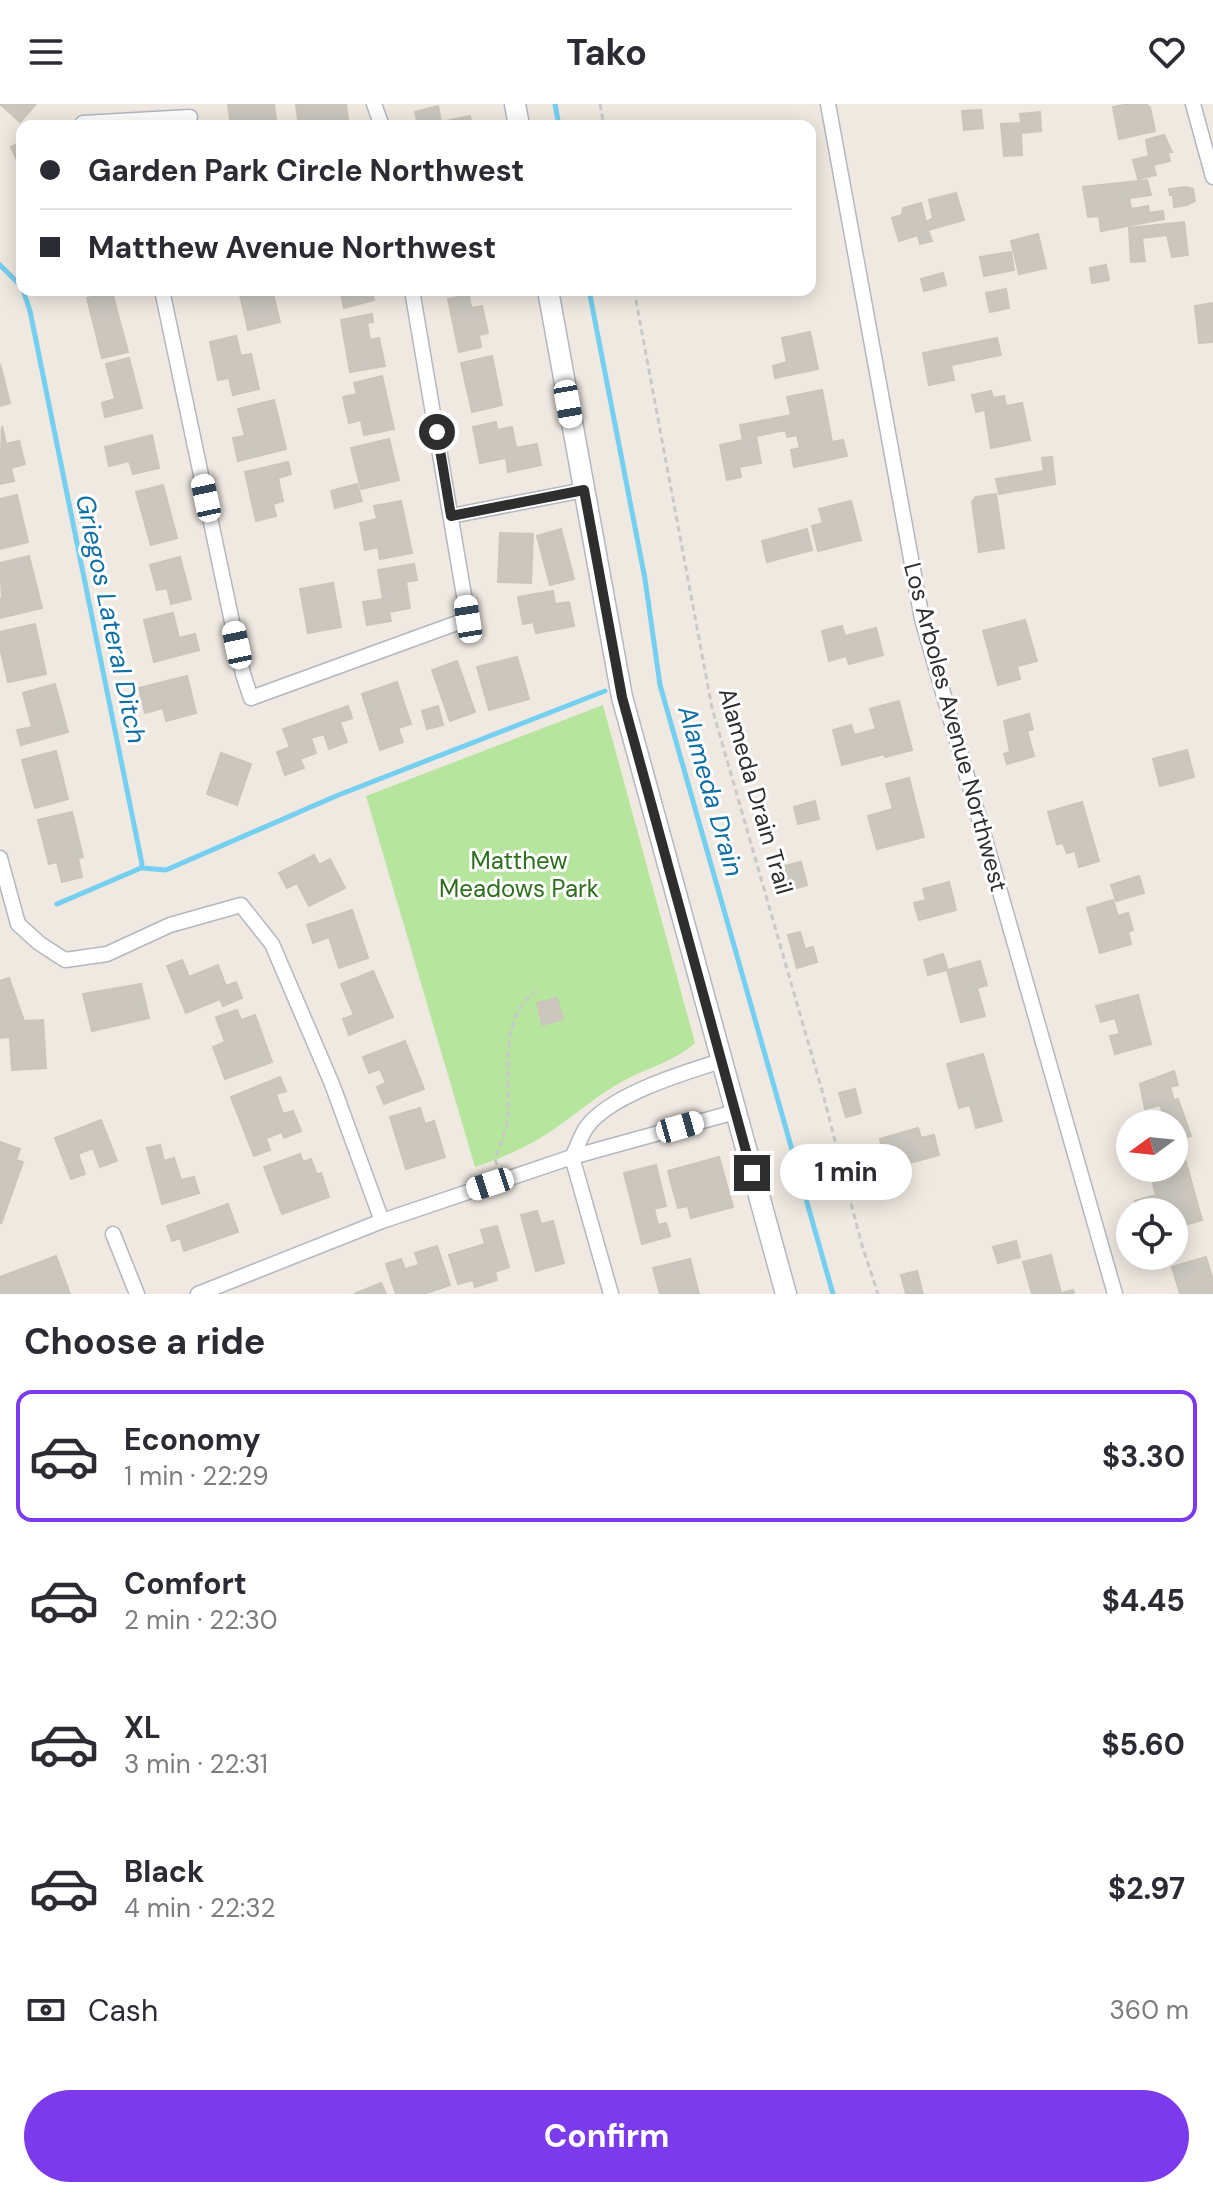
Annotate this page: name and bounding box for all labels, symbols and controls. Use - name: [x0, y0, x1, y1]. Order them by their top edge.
- text: Tako: [566, 29, 647, 76]
- icon: menu: [24, 30, 68, 74]
- icon: heart: [1145, 30, 1189, 74]
- text: Garden Park Circle Northwest: [88, 151, 524, 190]
- text: Matthew Avenue Northwest: [88, 228, 496, 267]
- car: [552, 378, 584, 430]
- route start: [419, 414, 455, 450]
- car: [189, 472, 223, 524]
- water label: Griegos Lateral Ditch: [68, 491, 154, 747]
- street label: Los Arboles Avenue Northwest: [897, 559, 1015, 895]
- car: [452, 593, 484, 645]
- car: [220, 619, 254, 671]
- street label: Alameda Drain Trail: [712, 684, 800, 898]
- water label: Alameda Drain: [670, 701, 752, 880]
- park label: Matthew Meadows Park: [439, 845, 599, 904]
- car: [654, 1109, 706, 1145]
- north arrow: [1116, 1110, 1188, 1182]
- map controls: [1116, 1110, 1188, 1270]
- callout: 1 min: [780, 1145, 912, 1201]
- route end: [734, 1155, 770, 1191]
- text: 1 min: [814, 1155, 878, 1189]
- car: [463, 1165, 517, 1203]
- button: locate: [1116, 1198, 1188, 1270]
- text: Choose a ride: [24, 1318, 265, 1365]
- icon: car: [28, 1420, 100, 1492]
- text: Economy: [124, 1420, 261, 1459]
- text: $3.30: [1102, 1437, 1185, 1476]
- text: 1 min · 22:29: [124, 1459, 269, 1493]
- icon: car: [28, 1564, 100, 1636]
- text: Comfort: [124, 1564, 247, 1603]
- text: $4.45: [1102, 1581, 1185, 1620]
- text: 2 min · 22:30: [124, 1603, 278, 1637]
- icon: car: [28, 1708, 100, 1780]
- text: XL: [124, 1708, 161, 1747]
- text: $5.60: [1101, 1725, 1185, 1764]
- text: 3 min · 22:31: [124, 1747, 268, 1781]
- icon: car: [28, 1852, 100, 1924]
- text: Black: [124, 1852, 204, 1891]
- text: $2.97: [1108, 1869, 1185, 1908]
- text: 4 min · 22:32: [124, 1891, 276, 1925]
- icon: cash: [24, 1988, 68, 2032]
- text: Cash: [88, 1991, 158, 2030]
- text: 360 m: [1109, 1993, 1189, 2027]
- button: Confirm: [24, 2090, 1189, 2182]

